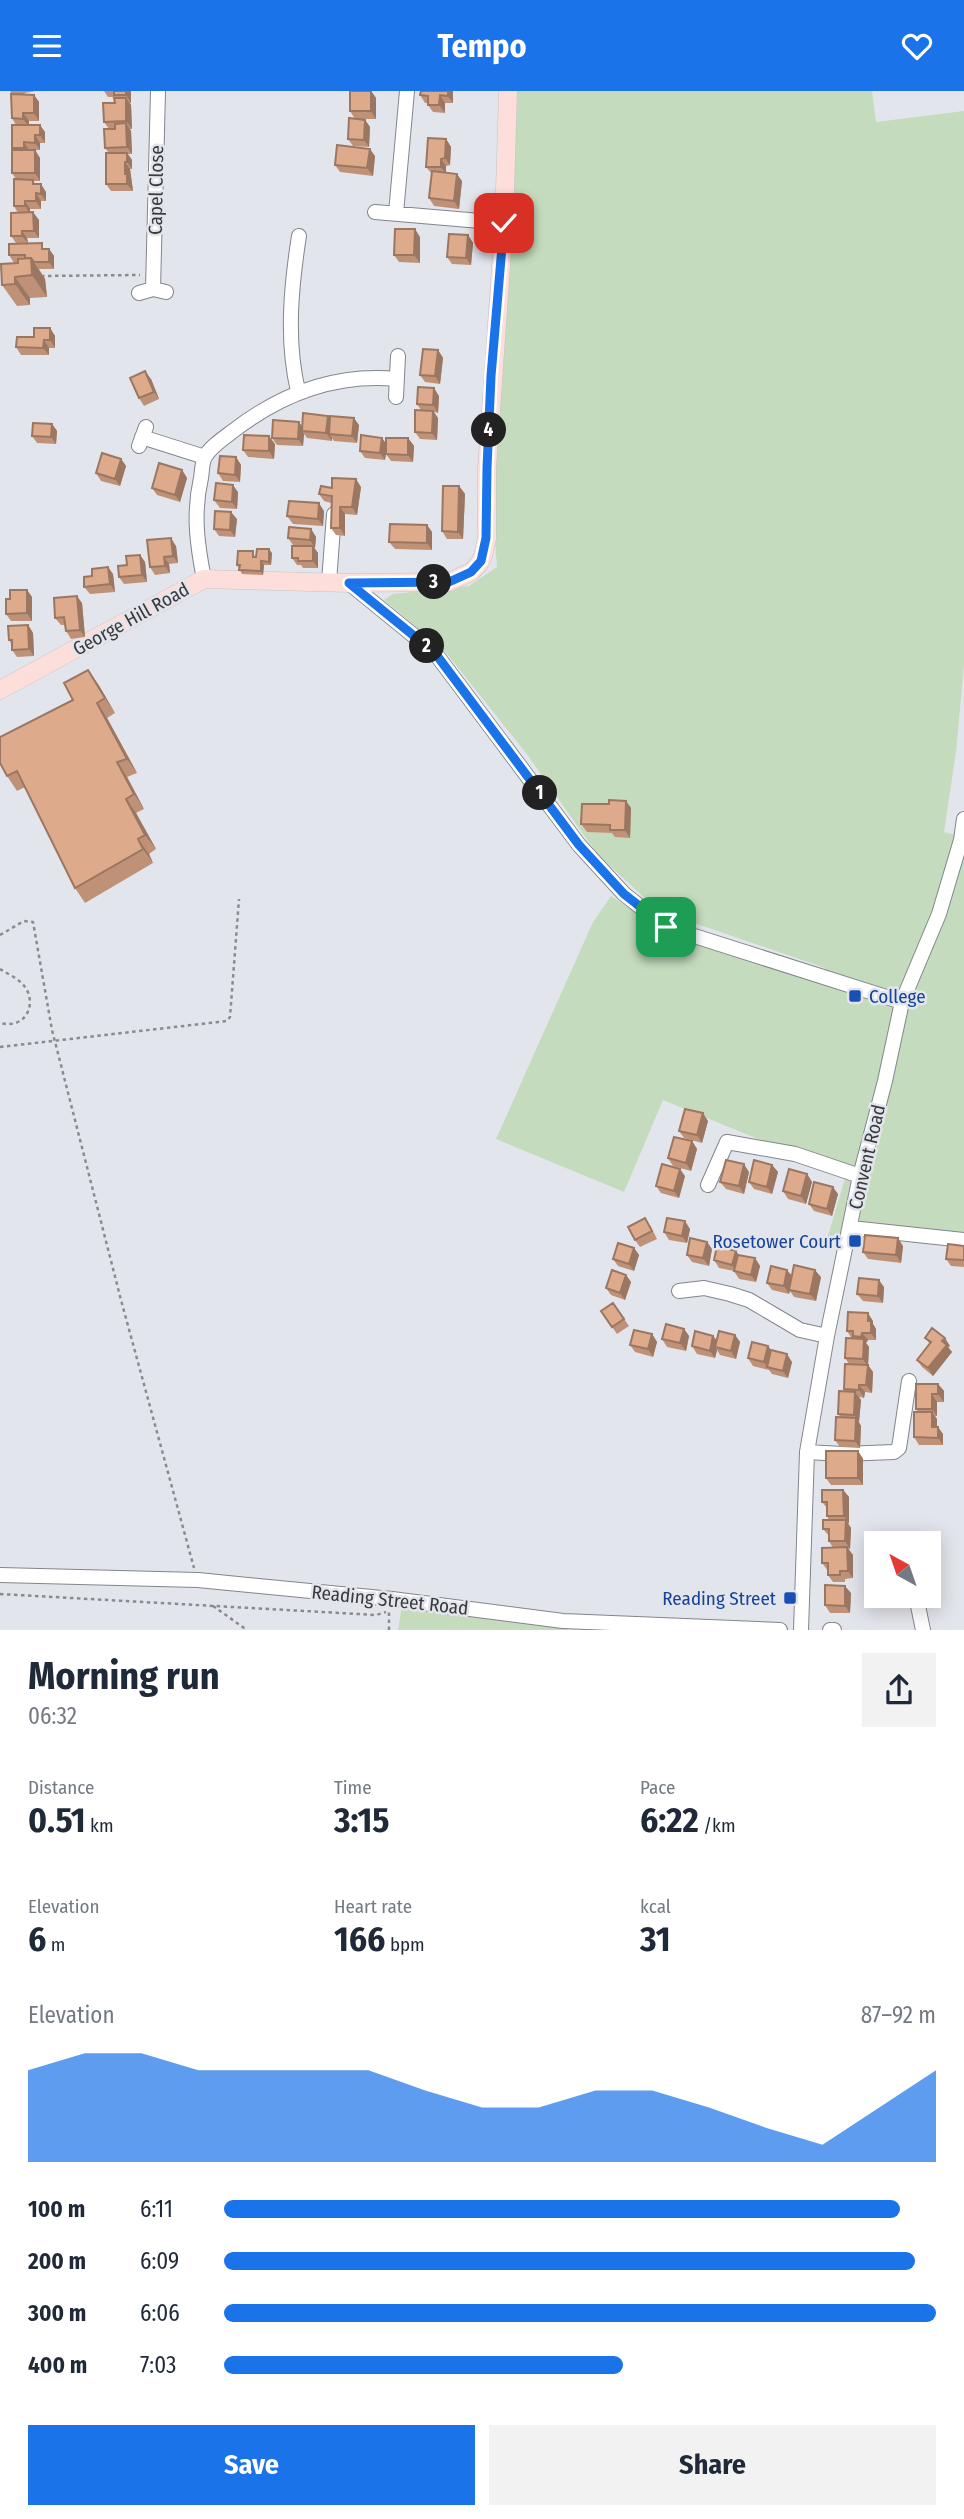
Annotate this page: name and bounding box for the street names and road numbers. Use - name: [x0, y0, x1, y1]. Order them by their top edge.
- street label: Capel Close: [144, 145, 168, 235]
- street label: George Hill Road: [69, 578, 193, 660]
- street label: Convent Road: [844, 1102, 890, 1212]
- street label: Reading Street Road: [310, 1580, 470, 1620]

